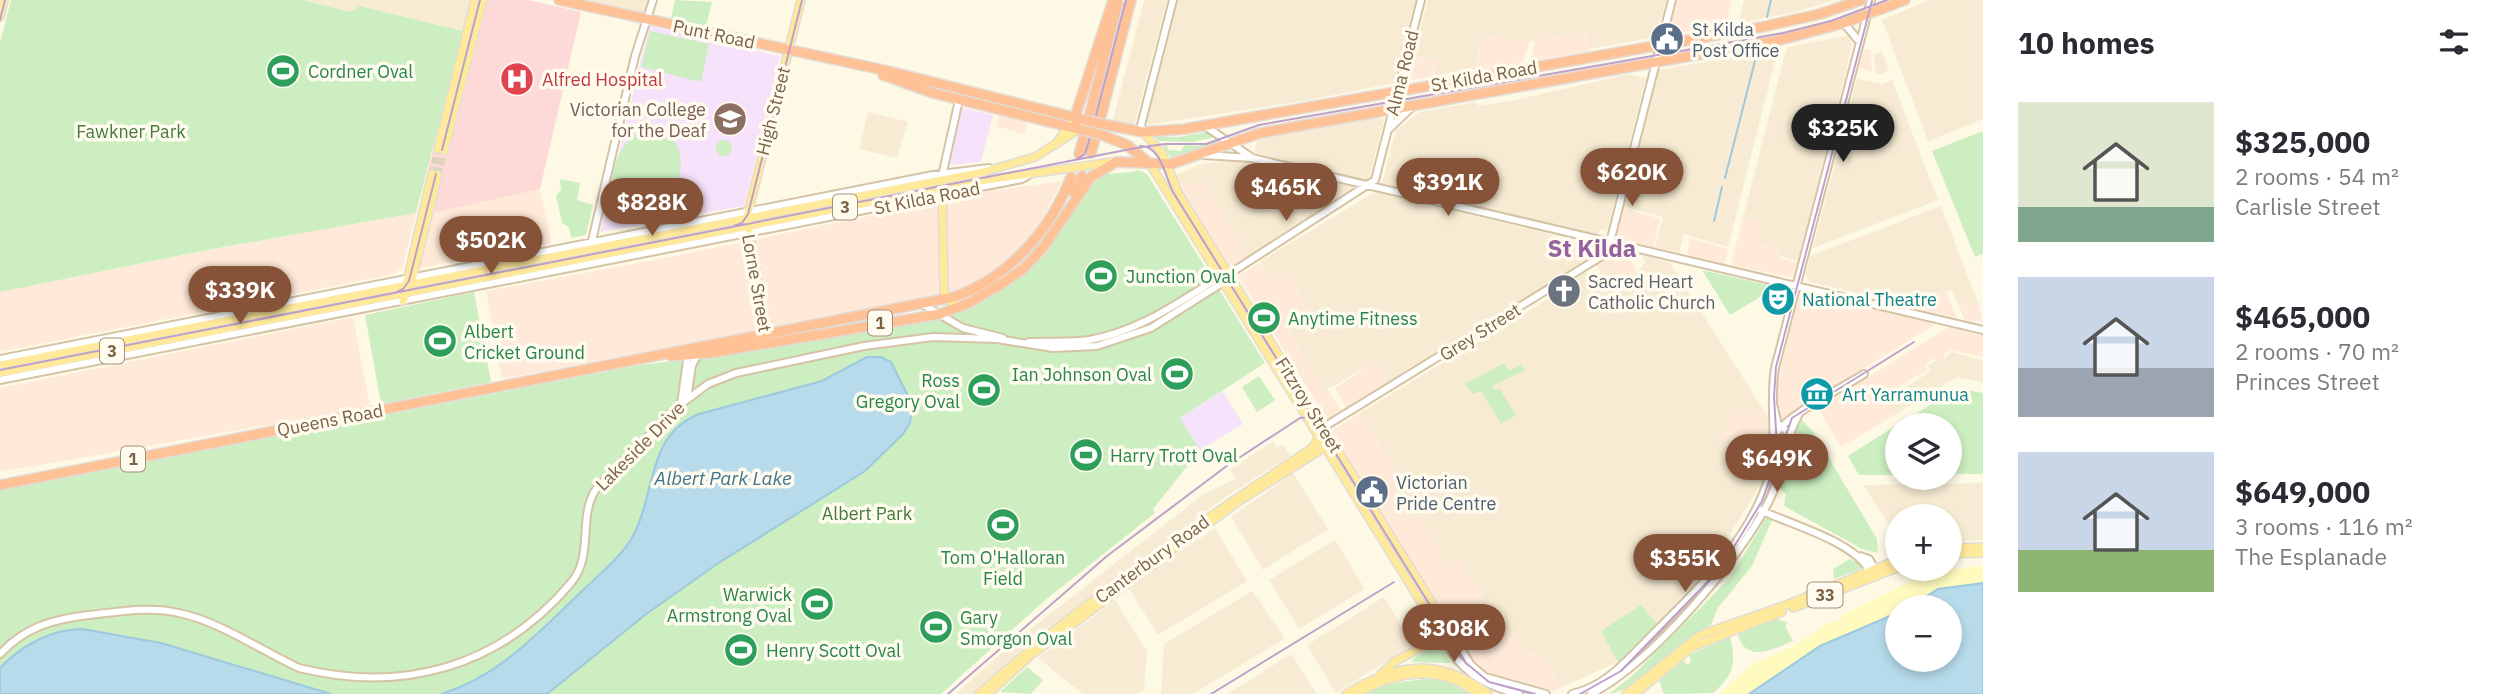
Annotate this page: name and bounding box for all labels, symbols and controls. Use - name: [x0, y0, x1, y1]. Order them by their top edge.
- street label: Punt Road: [671, 14, 757, 54]
- place label: St Kilda Post Office: [1692, 18, 1780, 62]
- public building icon: St Kilda Post Office: [1648, 20, 1686, 58]
- text: 10 homes: [2018, 23, 2155, 62]
- icon: filters: [2435, 23, 2473, 61]
- street label: Alma Road: [1380, 28, 1424, 118]
- sports icon: Cordner Oval: [264, 52, 302, 90]
- street label: St Kilda Road: [1429, 55, 1539, 97]
- place label: Cordner Oval: [308, 60, 413, 83]
- hospital icon: Alfred Hospital: [498, 60, 536, 98]
- street label: High Street: [751, 64, 795, 158]
- place label: Alfred Hospital: [542, 68, 663, 91]
- place label: Victorian College for the Deaf: [570, 98, 706, 142]
- school or university icon: Victorian College for the Deaf: [711, 100, 749, 138]
- pin: $325K: [1794, 104, 1892, 164]
- text: $325K: [1807, 112, 1879, 142]
- park label: Fawkner Park: [76, 120, 186, 143]
- text: $325,000: [2235, 122, 2370, 161]
- icon: home: [2074, 130, 2158, 214]
- pin: $620K: [1583, 148, 1681, 208]
- text: $620K: [1596, 156, 1668, 186]
- pin: $391K: [1399, 158, 1497, 218]
- text: 2 rooms · 54 m²: [2235, 161, 2399, 191]
- pin: $465K: [1237, 164, 1335, 223]
- text: $391K: [1412, 166, 1484, 196]
- text: $465K: [1250, 171, 1322, 201]
- street label: St Kilda Road: [872, 176, 982, 220]
- pin: $828K: [603, 178, 701, 238]
- text: $828K: [616, 186, 688, 216]
- text: Carlisle Street: [2235, 191, 2381, 221]
- road number: 3: [833, 195, 857, 220]
- pin: $502K: [442, 216, 540, 276]
- text: $502K: [455, 224, 527, 254]
- street label: Lorne Street: [737, 232, 777, 334]
- district label: St Kilda: [1548, 232, 1636, 264]
- sports icon: Junction Oval: [1082, 257, 1120, 295]
- place label: Junction Oval: [1126, 265, 1236, 288]
- pin: $339K: [191, 266, 289, 326]
- place label: Sacred Heart Catholic Church: [1588, 270, 1716, 314]
- church icon: Sacred Heart Catholic Church: [1545, 272, 1583, 310]
- text: $339K: [204, 274, 276, 304]
- theatre icon: National Theatre: [1759, 280, 1797, 318]
- place label: National Theatre: [1802, 288, 1937, 311]
- text: $465,000: [2235, 297, 2370, 336]
- street label: Grey Street: [1435, 298, 1525, 366]
- sports icon: Anytime Fitness: [1245, 299, 1283, 337]
- icon: home: [2074, 305, 2158, 389]
- place label: Anytime Fitness: [1288, 307, 1418, 330]
- road number: 1: [868, 310, 892, 336]
- place label: Albert Cricket Ground: [464, 320, 585, 364]
- sports icon: Albert Cricket Ground: [421, 322, 459, 360]
- text: 2 rooms · 70 m²: [2235, 336, 2399, 366]
- road number: 3: [100, 338, 124, 364]
- street label: Fitzroy Street: [1271, 353, 1347, 457]
- sports icon: Ian Johnson Oval: [1158, 355, 1196, 393]
- place label: Ian Johnson Oval: [1012, 363, 1152, 386]
- text: Princes Street: [2235, 366, 2380, 396]
- place label: Ross Gregory Oval: [856, 369, 960, 413]
- sports icon: Ross Gregory Oval: [965, 371, 1003, 409]
- museum icon: Art Yarramunua: [1798, 375, 1836, 413]
- place label: Art Yarramunua: [1842, 383, 1969, 406]
- street label: Lakeside Drive: [590, 396, 690, 496]
- street label: Queens Road: [275, 398, 385, 442]
- map controls: [1885, 413, 1962, 672]
- button: layers: [1885, 413, 1962, 490]
- pin: $649K: [1728, 434, 1826, 494]
- sports icon: Harry Trott Oval: [1067, 436, 1105, 474]
- text: $649K: [1741, 442, 1813, 472]
- place label: Harry Trott Oval: [1110, 444, 1238, 467]
- road number: 1: [121, 446, 145, 472]
- water label: Albert Park Lake: [653, 466, 792, 490]
- place label: Victorian Pride Centre: [1396, 471, 1497, 515]
- text: $649,000: [2235, 472, 2370, 511]
- public building icon: Victorian Pride Centre: [1353, 473, 1391, 511]
- icon: home: [2074, 480, 2158, 564]
- park label: Albert Park: [822, 502, 913, 525]
- button: +: [1885, 504, 1962, 581]
- sports icon: Tom O'Halloran Field: [984, 506, 1022, 544]
- street label: Canterbury Road: [1090, 510, 1214, 608]
- text: 3 rooms · 116 m²: [2235, 511, 2413, 541]
- pin: $355K: [1636, 534, 1734, 594]
- text: The Esplanade: [2235, 541, 2387, 571]
- text: $355K: [1649, 542, 1721, 572]
- place label: Tom O'Halloran Field: [941, 546, 1065, 590]
- road number: 33: [1808, 582, 1842, 608]
- place label: Warwick Armstrong Oval: [667, 583, 793, 627]
- sports icon: Warwick Armstrong Oval: [798, 585, 836, 623]
- button: −: [1885, 595, 1962, 672]
- pin: $308K: [1405, 604, 1503, 664]
- place label: Gary Smorgon Oval: [960, 606, 1072, 650]
- sports icon: Gary Smorgon Oval: [917, 608, 955, 646]
- text: $308K: [1418, 612, 1490, 642]
- sports icon: Henry Scott Oval: [722, 631, 760, 669]
- place label: Henry Scott Oval: [766, 639, 901, 662]

